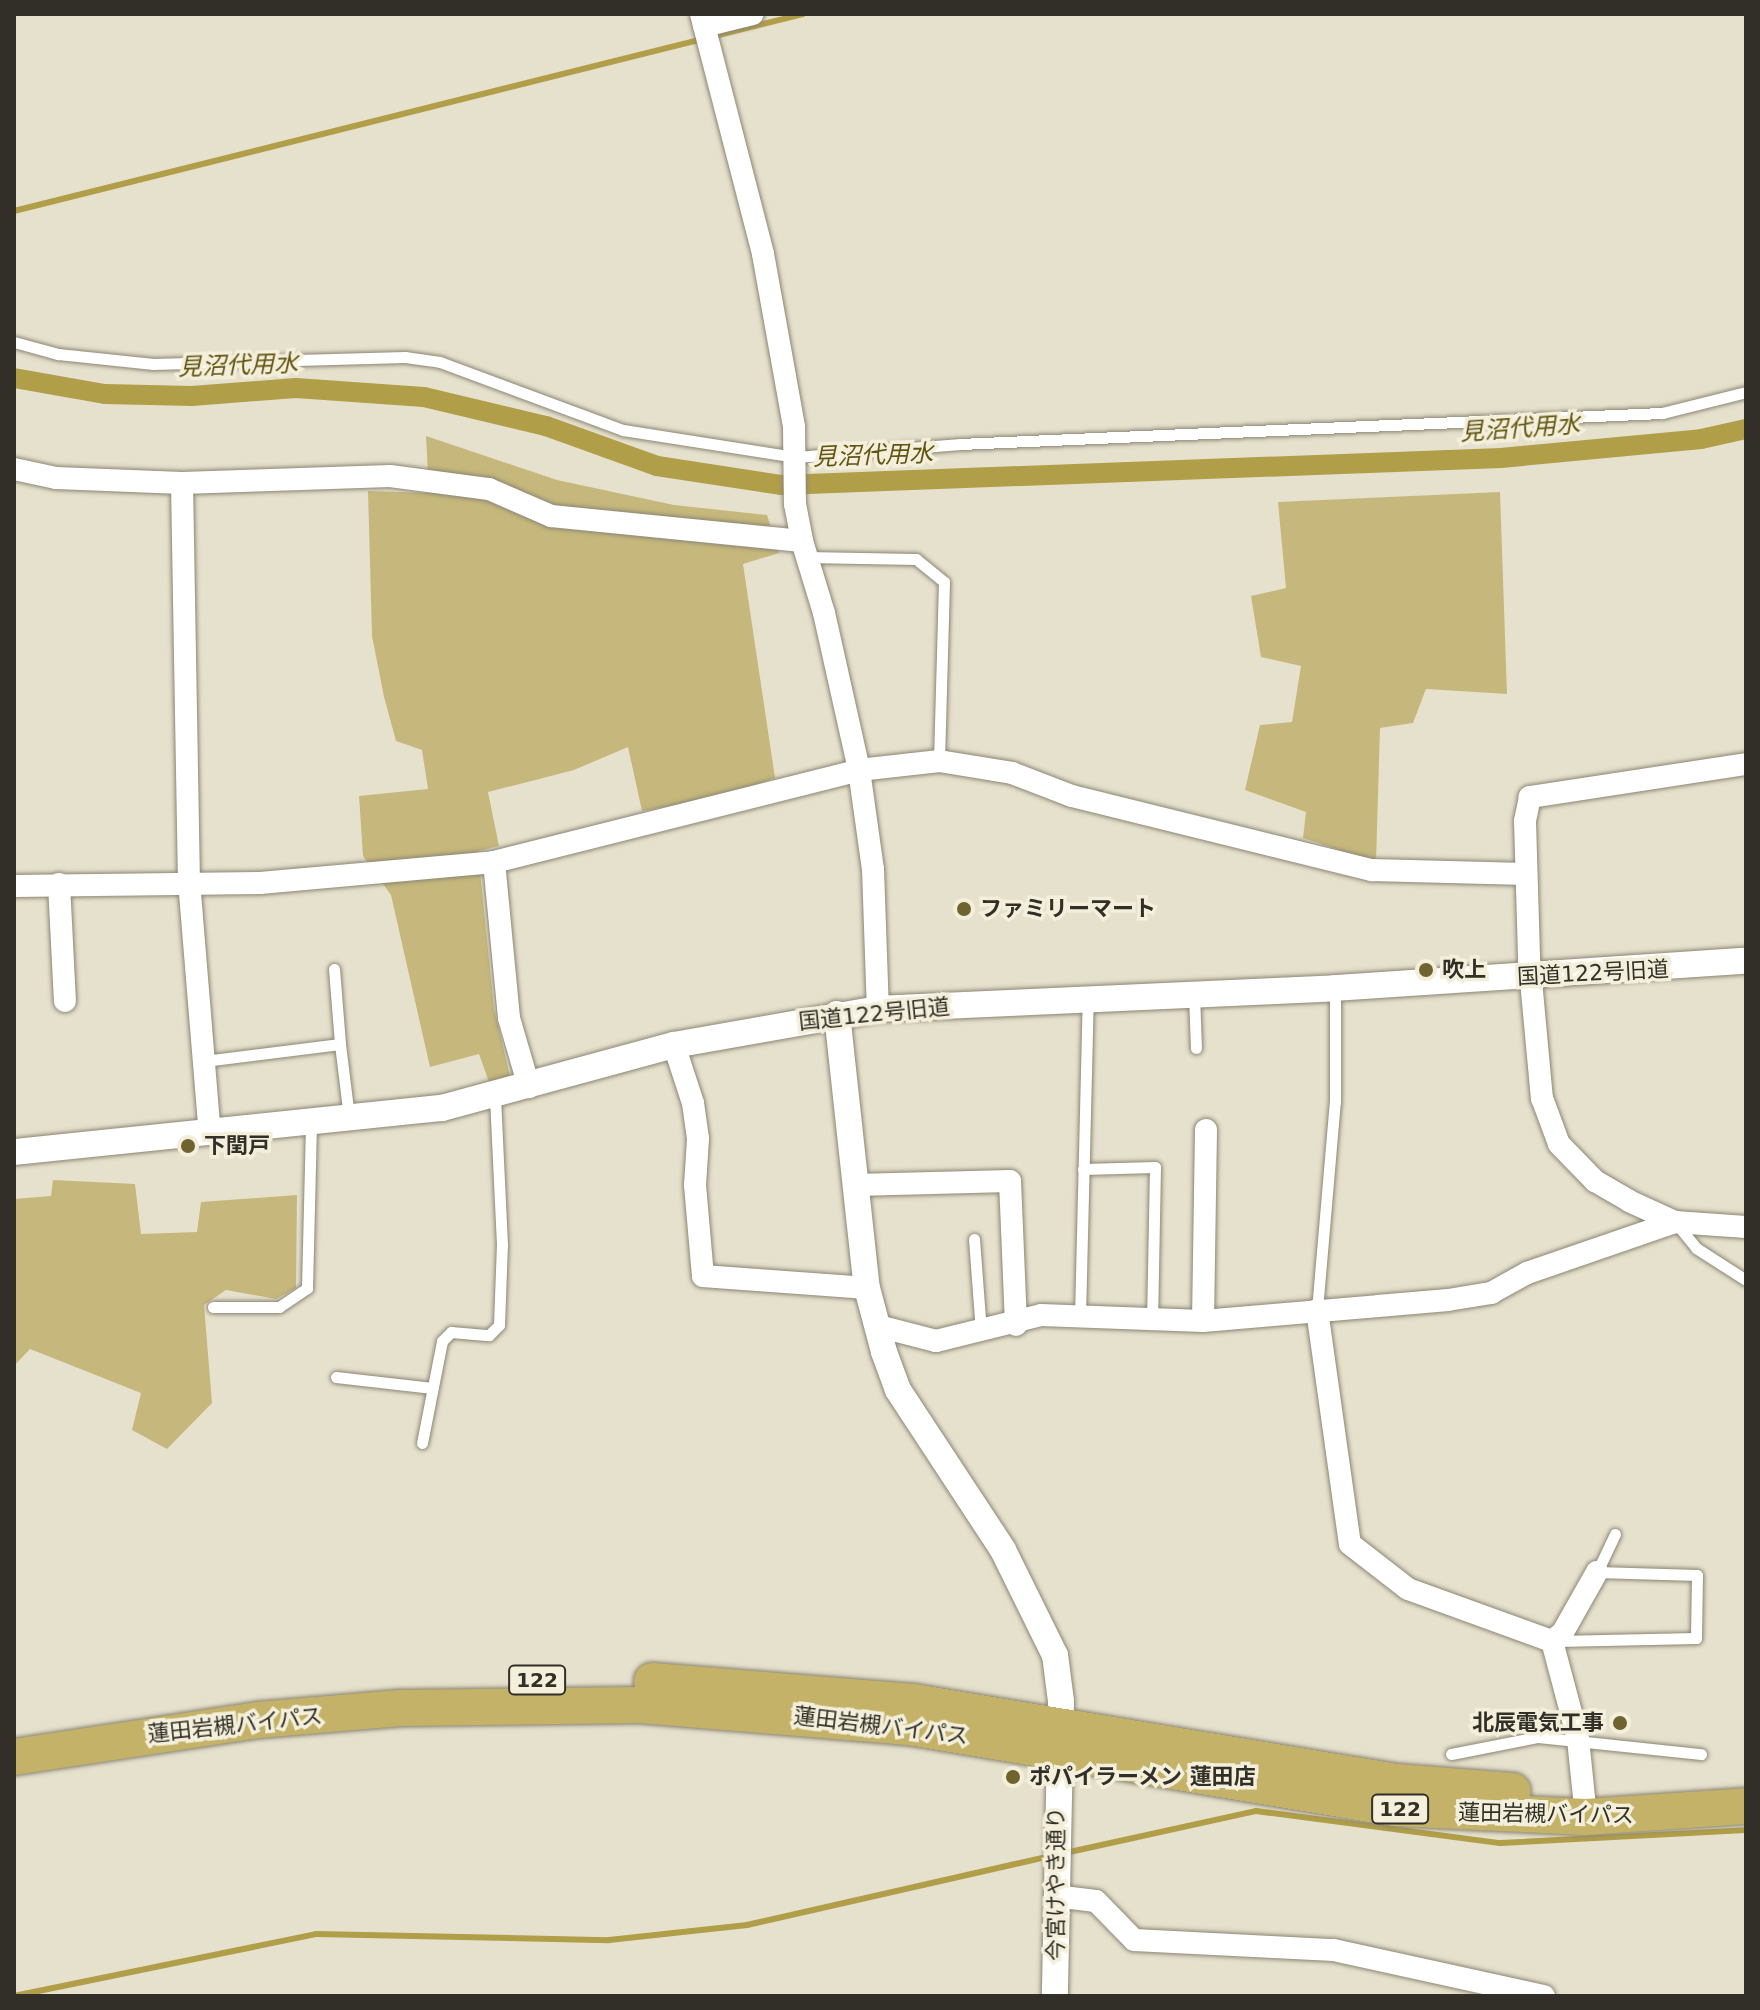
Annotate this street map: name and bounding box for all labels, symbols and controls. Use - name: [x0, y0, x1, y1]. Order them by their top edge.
- water label: 見沼代用水: [178, 350, 298, 382]
- water label: 見沼代用水: [1459, 410, 1581, 448]
- water label: 見沼代用水: [813, 440, 933, 472]
- place label: ファミリーマート: [980, 896, 1156, 922]
- marker: ファミリーマート: [955, 900, 973, 918]
- street label: 国道122号旧道: [1516, 956, 1670, 990]
- place label: 吹上: [1442, 957, 1486, 983]
- marker: 吹上: [1417, 961, 1435, 979]
- street label: 国道122号旧道: [797, 993, 951, 1035]
- place label: 下閏戸: [204, 1133, 270, 1159]
- marker: 下閏戸: [179, 1137, 197, 1155]
- road number: 122: [507, 1664, 567, 1696]
- street label: 蓮田岩槻バイパス: [792, 1702, 970, 1750]
- street label: 蓮田岩槻バイパス: [146, 1703, 324, 1747]
- place label: 北辰電気工事: [1472, 1710, 1604, 1736]
- marker: 北辰電気工事: [1611, 1714, 1629, 1732]
- place label: ポパイラーメン 蓮田店: [1029, 1764, 1257, 1790]
- marker: ポパイラーメン 蓮田店: [1004, 1768, 1022, 1786]
- road number: 122: [1370, 1793, 1430, 1825]
- street label: 蓮田岩槻バイパス: [1458, 1799, 1634, 1829]
- street label: 今宮けやき通り: [1043, 1807, 1069, 1961]

